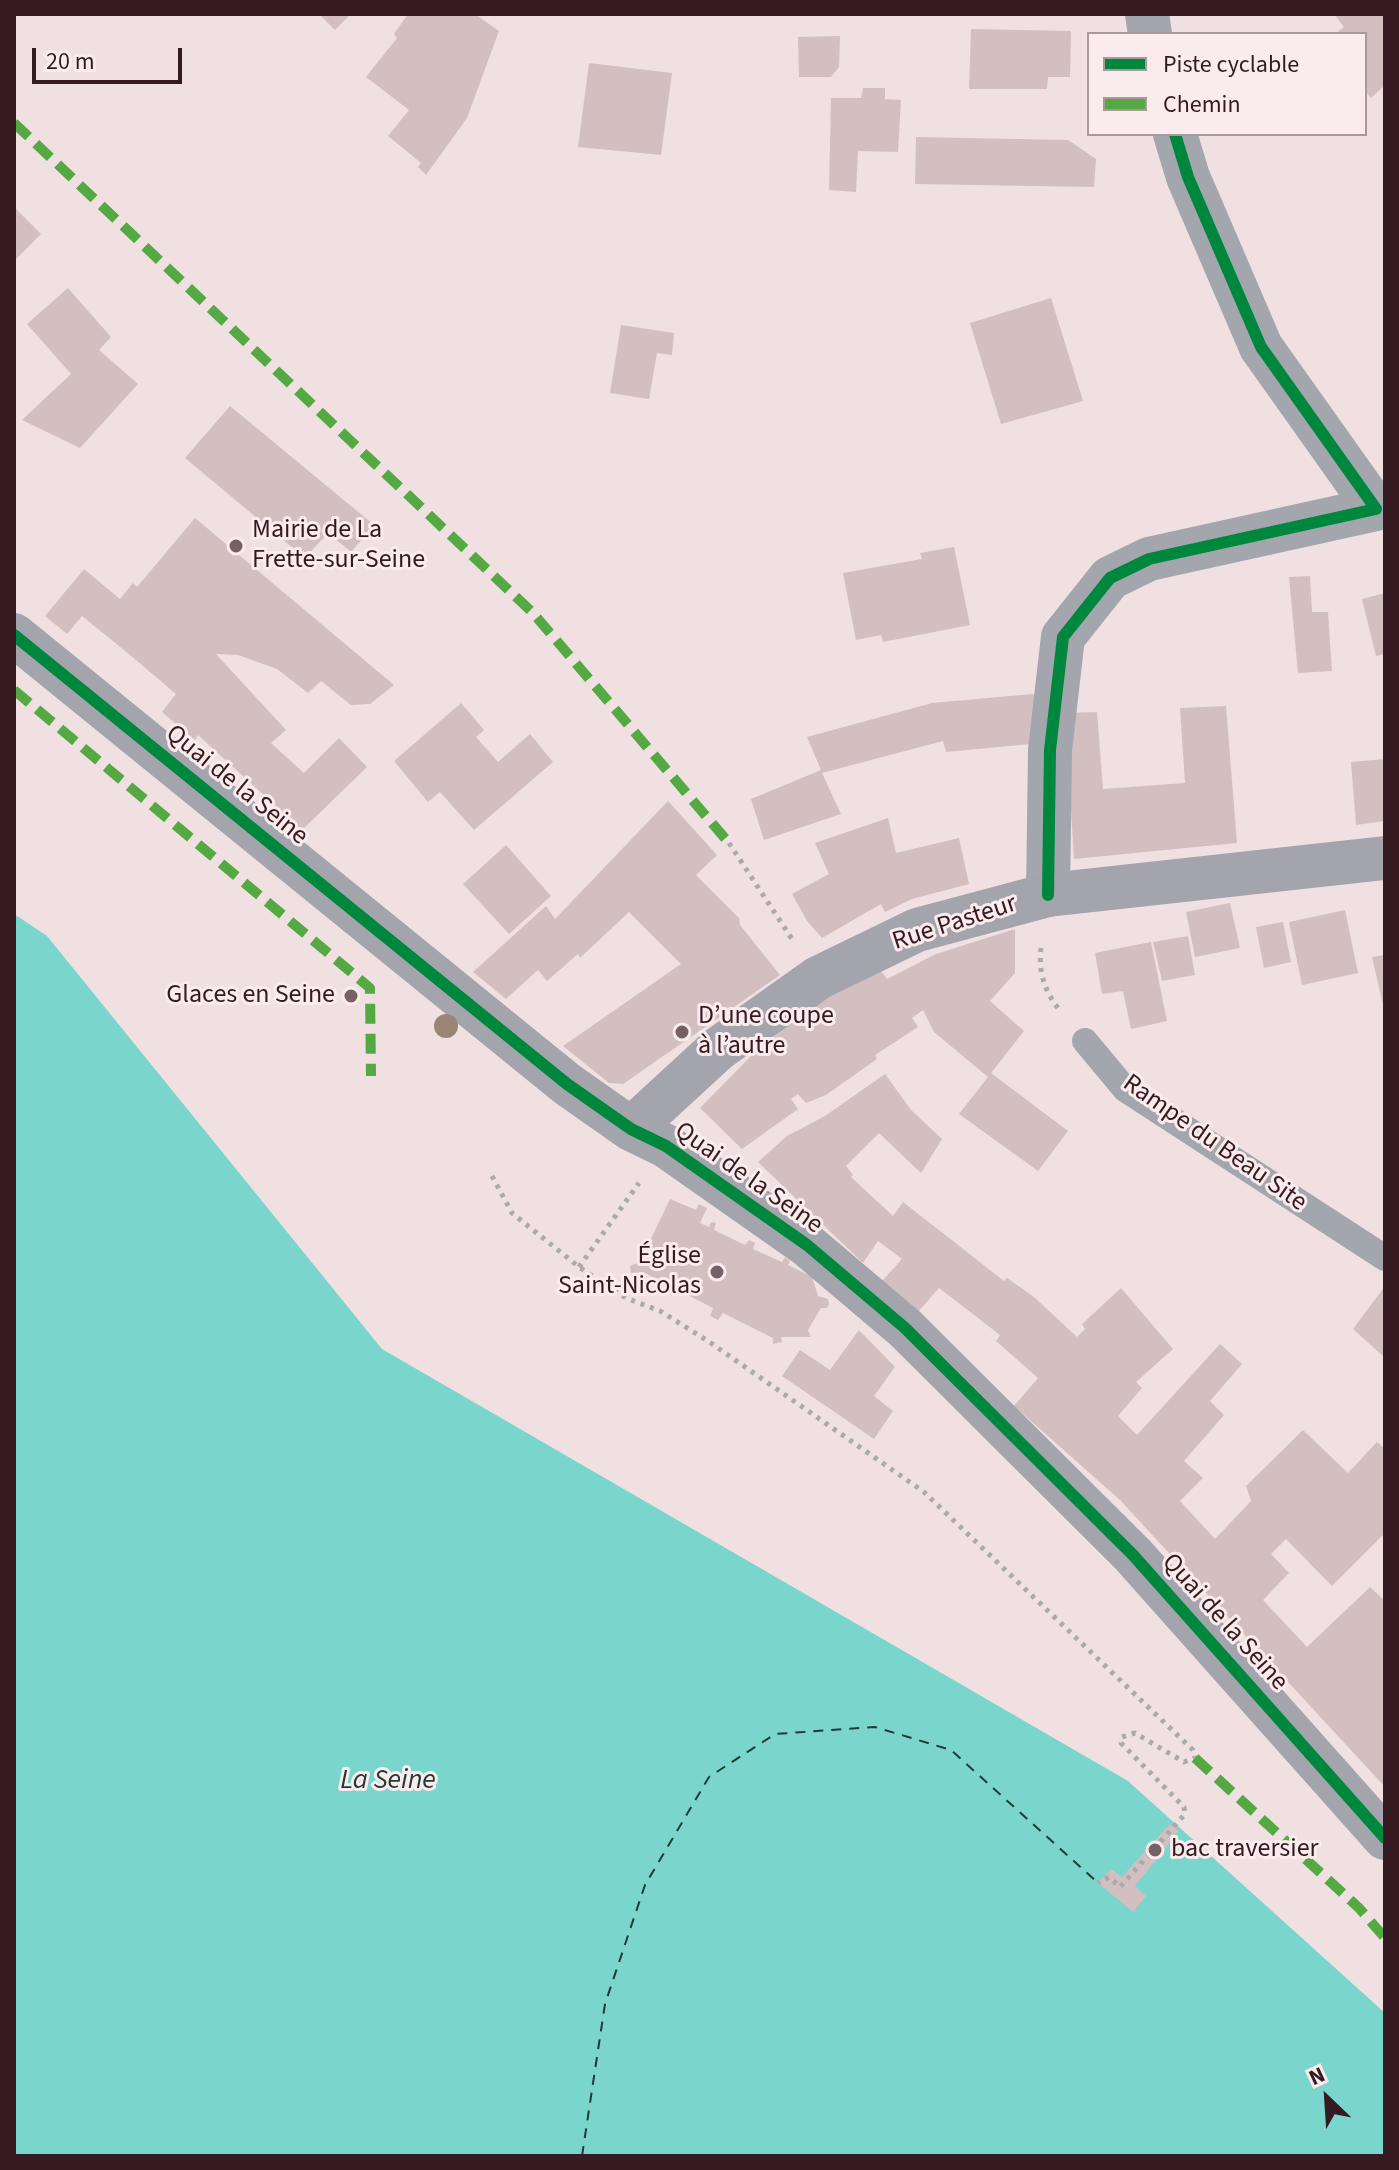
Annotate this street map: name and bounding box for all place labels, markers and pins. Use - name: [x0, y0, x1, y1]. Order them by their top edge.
- place label: Mairie de La Frette-sur-Seine: [252, 515, 425, 576]
- marker: Mairie de La Frette-sur-Seine: [227, 537, 245, 555]
- place label: Glaces en Seine: [166, 980, 335, 1012]
- marker: Glaces en Seine: [342, 987, 360, 1005]
- place label: D’une coupe à l’autre: [698, 1001, 834, 1062]
- marker: D’une coupe à l’autre: [673, 1023, 691, 1041]
- place label: Église Saint-Nicolas: [558, 1241, 701, 1302]
- marker: Église Saint-Nicolas: [708, 1263, 726, 1281]
- place label: bac traversier: [1171, 1834, 1319, 1866]
- marker: bac traversier: [1146, 1841, 1164, 1859]

